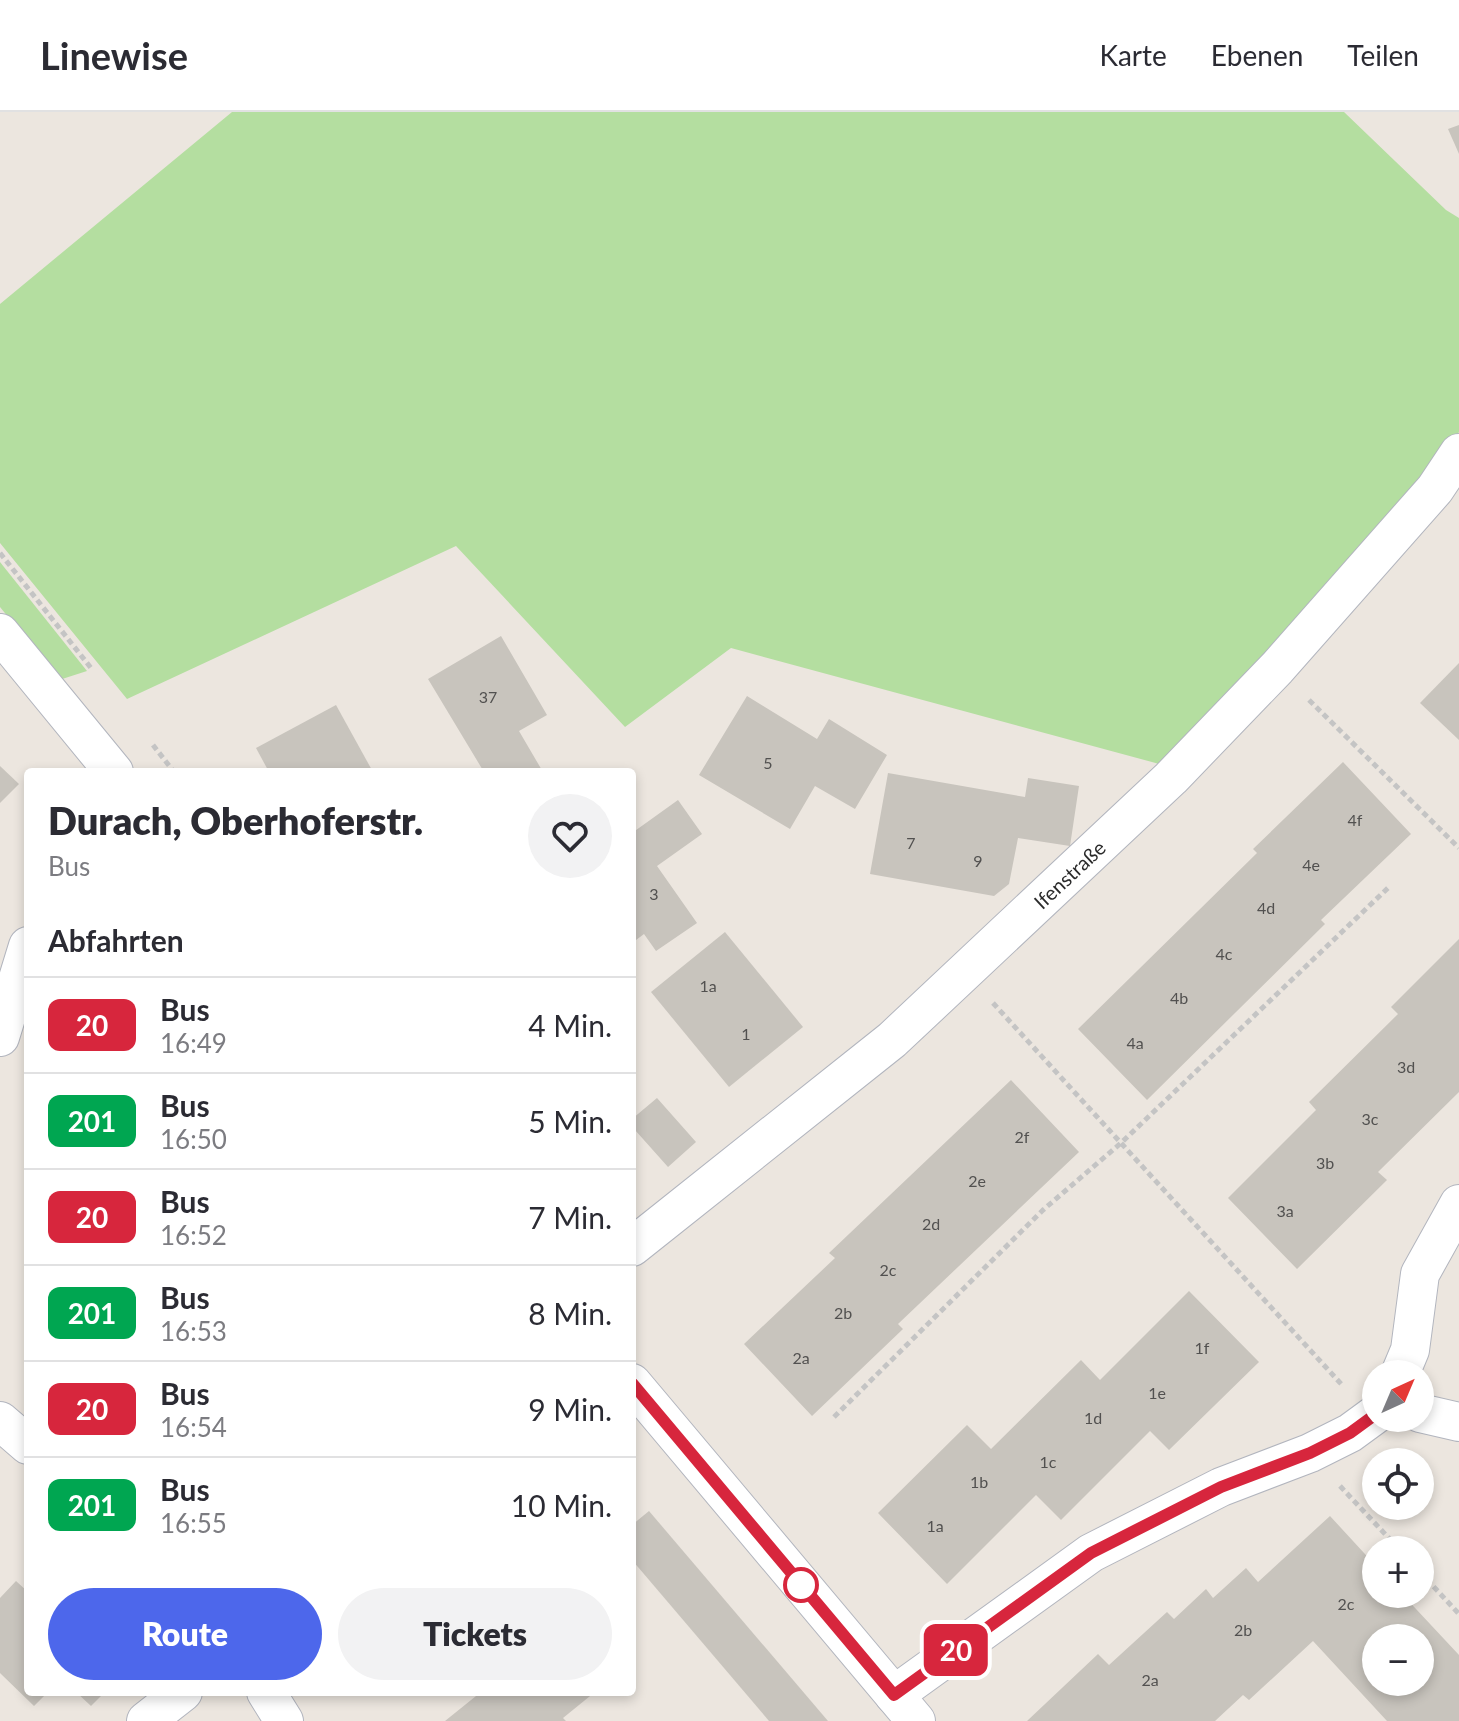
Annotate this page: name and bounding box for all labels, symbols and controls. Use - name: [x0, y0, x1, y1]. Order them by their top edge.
- text: Linewise: [40, 32, 188, 78]
- text: Karte: [1099, 38, 1167, 72]
- text: Ebenen: [1211, 38, 1303, 72]
- text: Teilen: [1347, 38, 1419, 72]
- house number: 37: [479, 687, 497, 706]
- house number: 5: [763, 753, 773, 772]
- button: heart: [528, 794, 612, 878]
- text: Durach, Oberhoferstr.: [48, 797, 423, 843]
- house number: 4f: [1348, 810, 1363, 829]
- house number: 7: [906, 833, 916, 852]
- street label: Ifenstraße: [1029, 835, 1110, 913]
- text: Bus: [48, 850, 90, 882]
- house number: 9: [973, 851, 983, 870]
- house number: 4e: [1302, 855, 1320, 874]
- house number: 3: [649, 884, 659, 903]
- house number: 4d: [1257, 898, 1275, 917]
- text: Abfahrten: [48, 922, 184, 958]
- house number: 4c: [1216, 944, 1233, 963]
- house number: 1a: [699, 976, 717, 995]
- house number: 4b: [1170, 988, 1188, 1007]
- text: Bus: [160, 991, 210, 1027]
- text: 4 Min.: [528, 1007, 612, 1043]
- text: 20: [76, 1008, 108, 1042]
- house number: 1: [741, 1024, 751, 1043]
- text: 16:49: [160, 1027, 227, 1059]
- house number: 4a: [1126, 1033, 1144, 1052]
- house number: 3d: [1397, 1057, 1415, 1076]
- text: Bus: [160, 1087, 210, 1123]
- text: 5 Min.: [528, 1103, 612, 1139]
- text: 201: [68, 1104, 116, 1138]
- house number: 3c: [1362, 1109, 1379, 1128]
- text: 16:50: [160, 1123, 227, 1155]
- house number: 2f: [1015, 1127, 1030, 1146]
- house number: 3b: [1316, 1153, 1334, 1172]
- house number: 2e: [968, 1171, 986, 1190]
- text: Bus: [160, 1183, 210, 1219]
- text: 7 Min.: [528, 1199, 612, 1235]
- text: 20: [76, 1200, 108, 1234]
- house number: 3a: [1276, 1201, 1294, 1220]
- house number: 2d: [922, 1214, 940, 1233]
- text: 16:52: [160, 1219, 227, 1251]
- house number: 2c: [880, 1260, 897, 1279]
- text: Bus: [160, 1279, 210, 1315]
- text: 8 Min.: [528, 1295, 612, 1331]
- text: 201: [68, 1296, 116, 1330]
- house number: 2b: [834, 1303, 852, 1322]
- text: 16:53: [160, 1315, 227, 1347]
- house number: 1f: [1195, 1338, 1210, 1357]
- house number: 2a: [792, 1348, 810, 1367]
- north arrow: [1362, 1360, 1434, 1432]
- map controls: [1362, 1360, 1434, 1696]
- text: Bus: [160, 1375, 210, 1411]
- house number: 1e: [1148, 1383, 1166, 1402]
- text: 9 Min.: [528, 1391, 612, 1427]
- text: 20: [76, 1392, 108, 1426]
- house number: 1d: [1084, 1408, 1102, 1427]
- text: 16:54: [160, 1411, 227, 1443]
- button: locate: [1362, 1448, 1434, 1520]
- house number: 1c: [1040, 1452, 1057, 1471]
- text: Bus: [160, 1471, 210, 1507]
- house number: 1b: [970, 1472, 988, 1491]
- text: 10 Min.: [511, 1487, 612, 1523]
- text: 201: [68, 1488, 116, 1522]
- text: 16:55: [160, 1507, 227, 1539]
- house number: 1a: [926, 1516, 944, 1535]
- button: +: [1362, 1536, 1434, 1608]
- unlabelled marker: [784, 1568, 818, 1602]
- button: Route: [48, 1588, 322, 1680]
- button: Tickets: [338, 1588, 612, 1680]
- house number: 2c: [1338, 1594, 1355, 1613]
- house number: 2b: [1234, 1620, 1252, 1639]
- line badge: 20: [920, 1624, 992, 1676]
- button: −: [1362, 1624, 1434, 1696]
- text: 20: [940, 1633, 972, 1667]
- house number: 2a: [1141, 1670, 1159, 1689]

